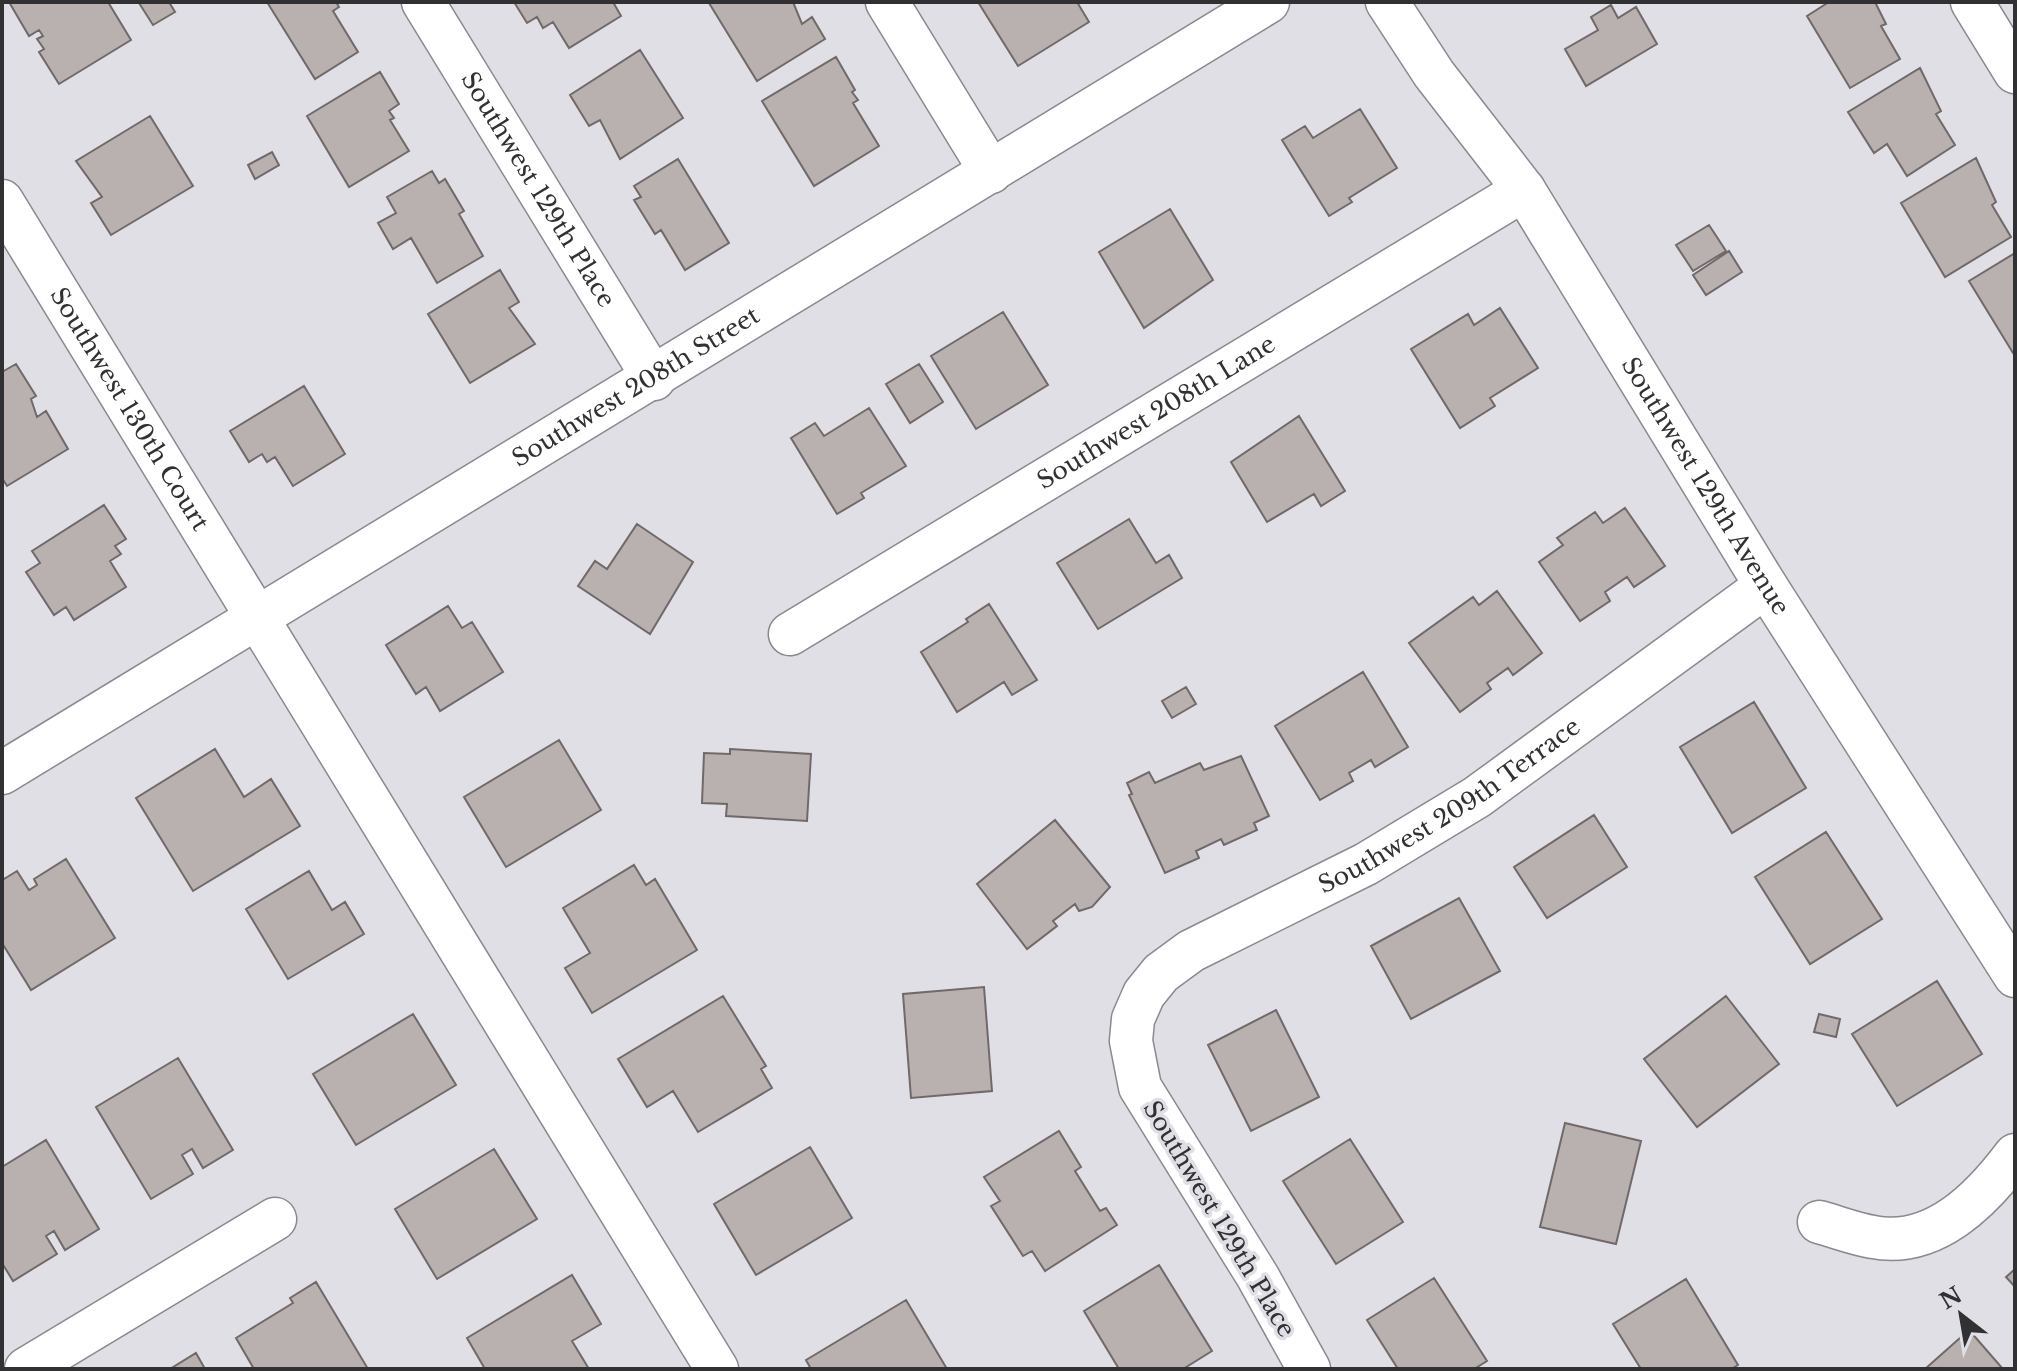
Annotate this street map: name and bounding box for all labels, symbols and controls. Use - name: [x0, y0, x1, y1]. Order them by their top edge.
- street label: Southwest 129th Place: [455, 66, 621, 312]
- street label: Southwest 130th Court: [44, 282, 215, 536]
- street label: Southwest 208th Street: [507, 300, 764, 473]
- street label: Southwest 208th Lane: [1032, 329, 1280, 495]
- street label: Southwest 129th Avenue: [1616, 352, 1796, 620]
- street label: Southwest 209th Terrace: [1313, 712, 1586, 899]
- street label: Southwest 129th Place: [1137, 1095, 1302, 1342]
- north arrow: [1921, 1275, 2001, 1355]
- text: N: [1935, 1281, 1967, 1315]

